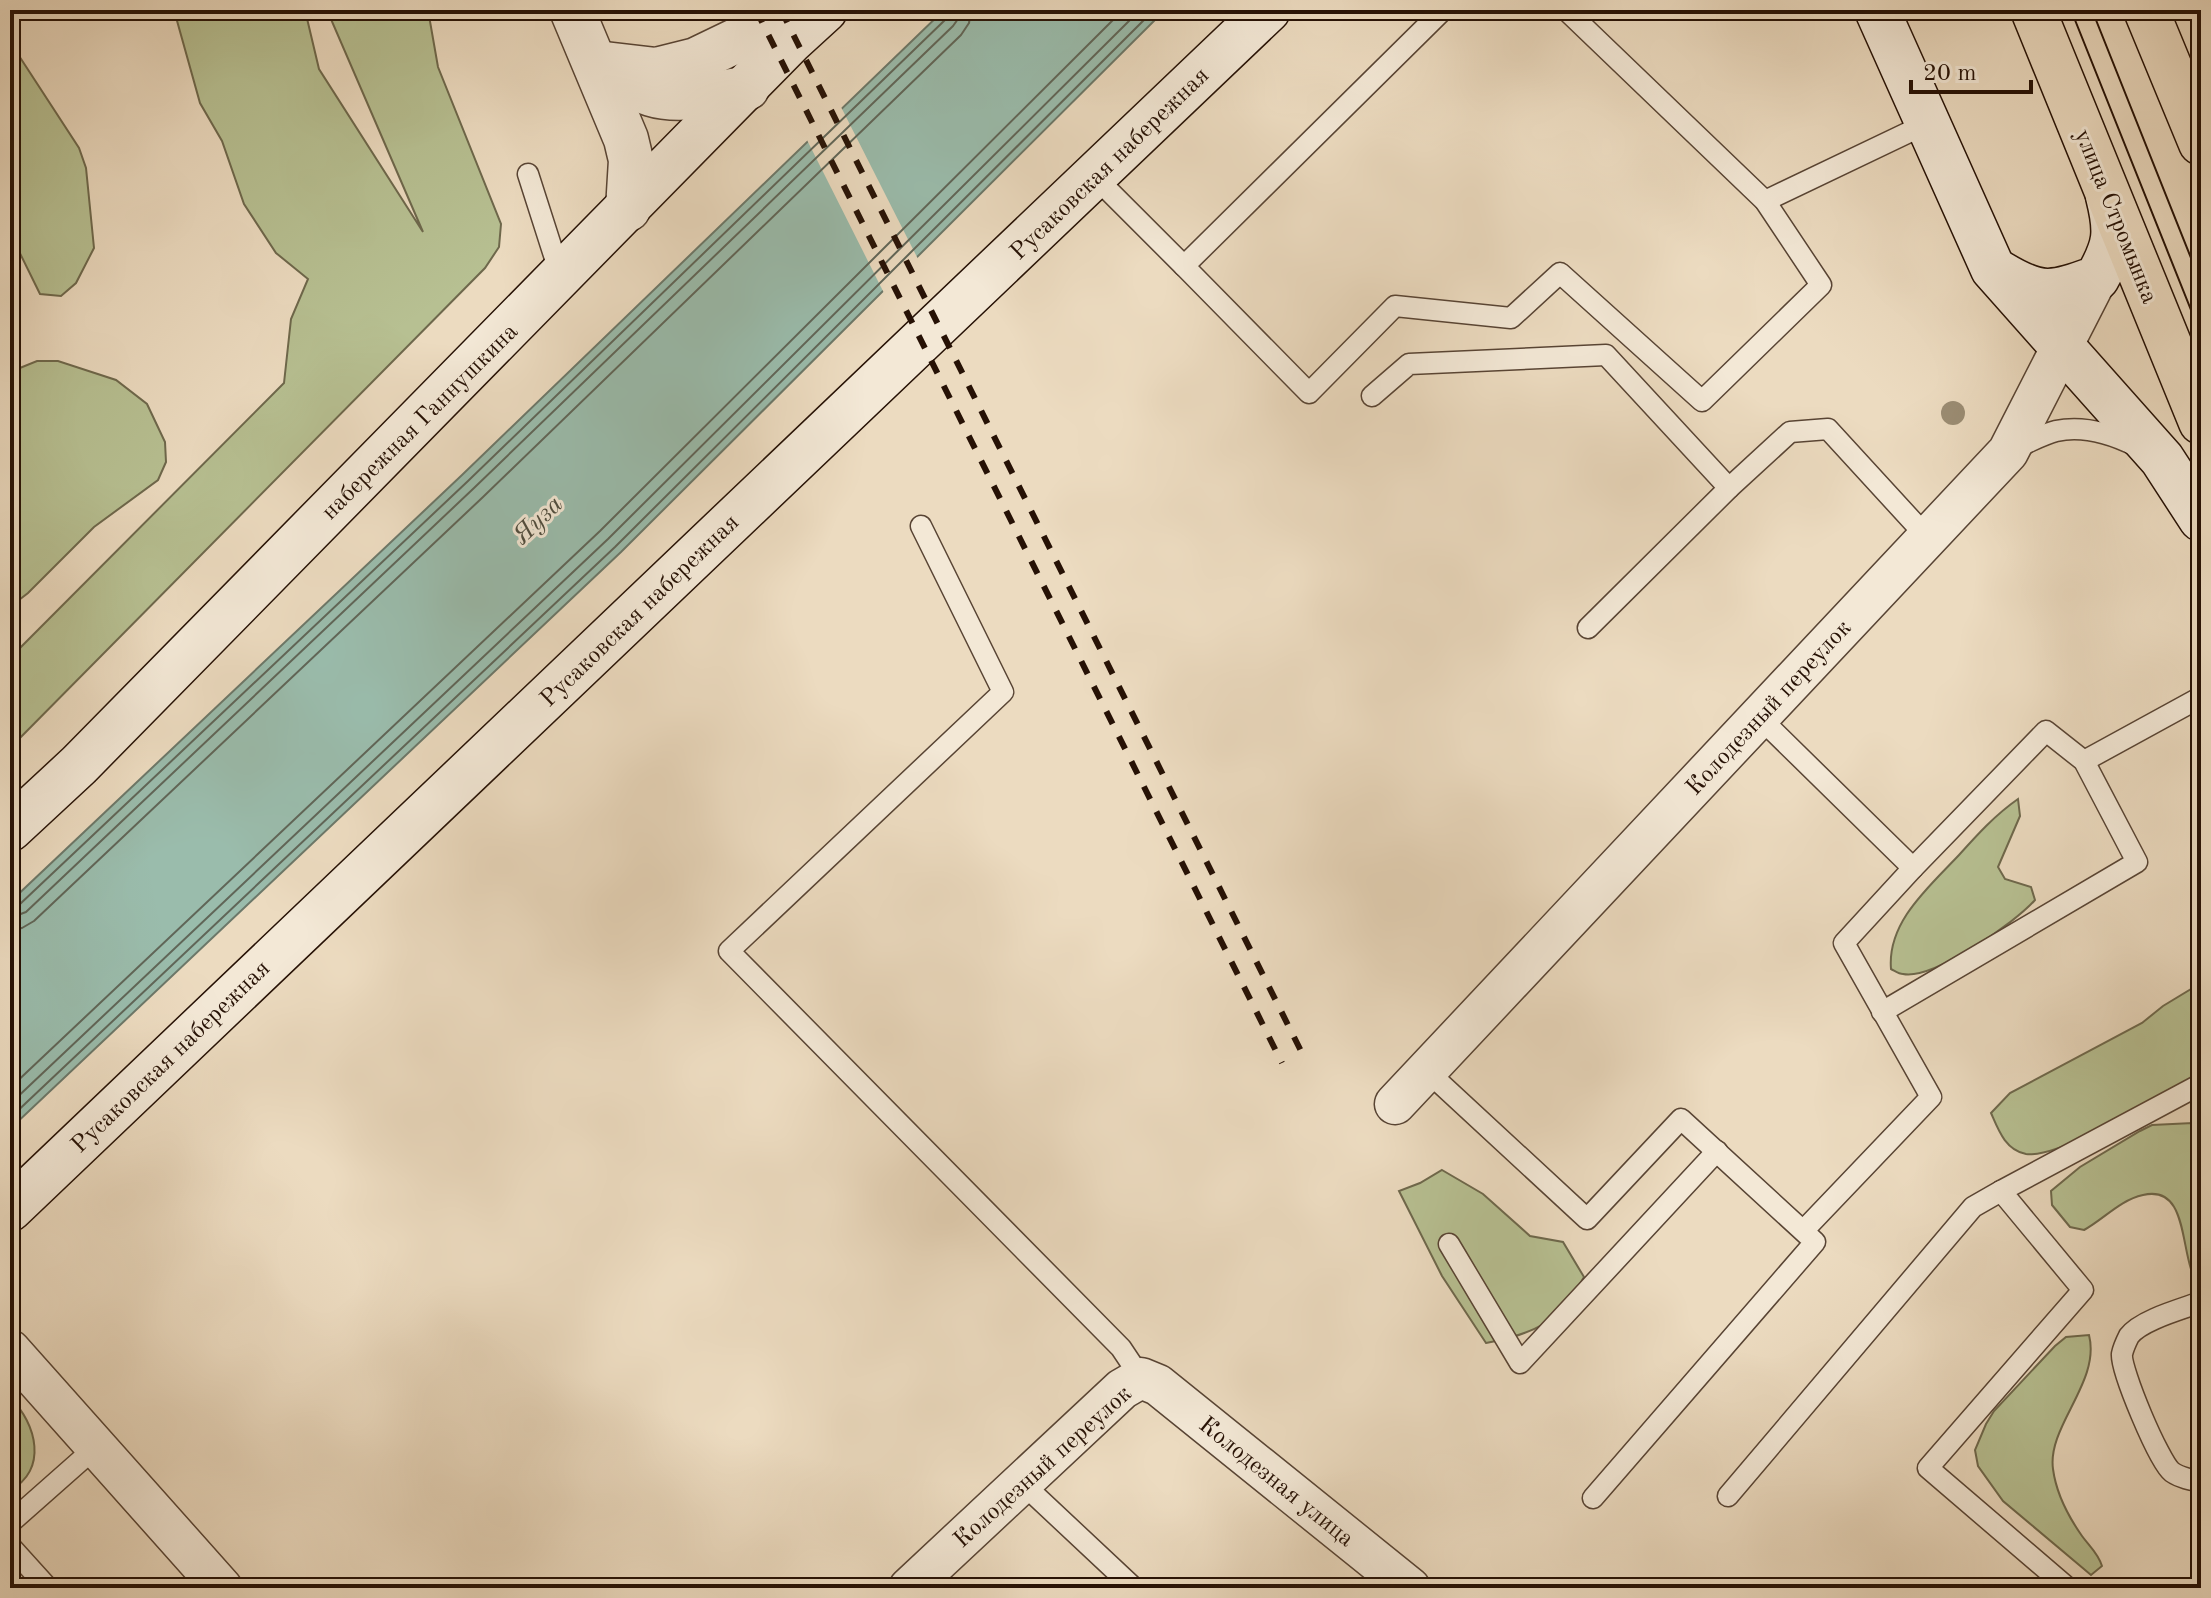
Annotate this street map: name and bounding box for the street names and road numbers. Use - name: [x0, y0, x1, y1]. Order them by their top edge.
- street label: Русаковская набережная: [1007, 64, 1214, 265]
- street label: улица Стромынка: [2069, 126, 2161, 307]
- street label: набережная Ганнушкина: [318, 320, 523, 525]
- street label: Русаковская набережная: [537, 511, 744, 712]
- street label: Колодезный переулок: [1682, 616, 1857, 801]
- street label: Русаковская набережная: [68, 957, 275, 1158]
- street label: Колодезный переулок: [950, 1382, 1137, 1553]
- street label: Колодезная улица: [1194, 1413, 1358, 1552]

